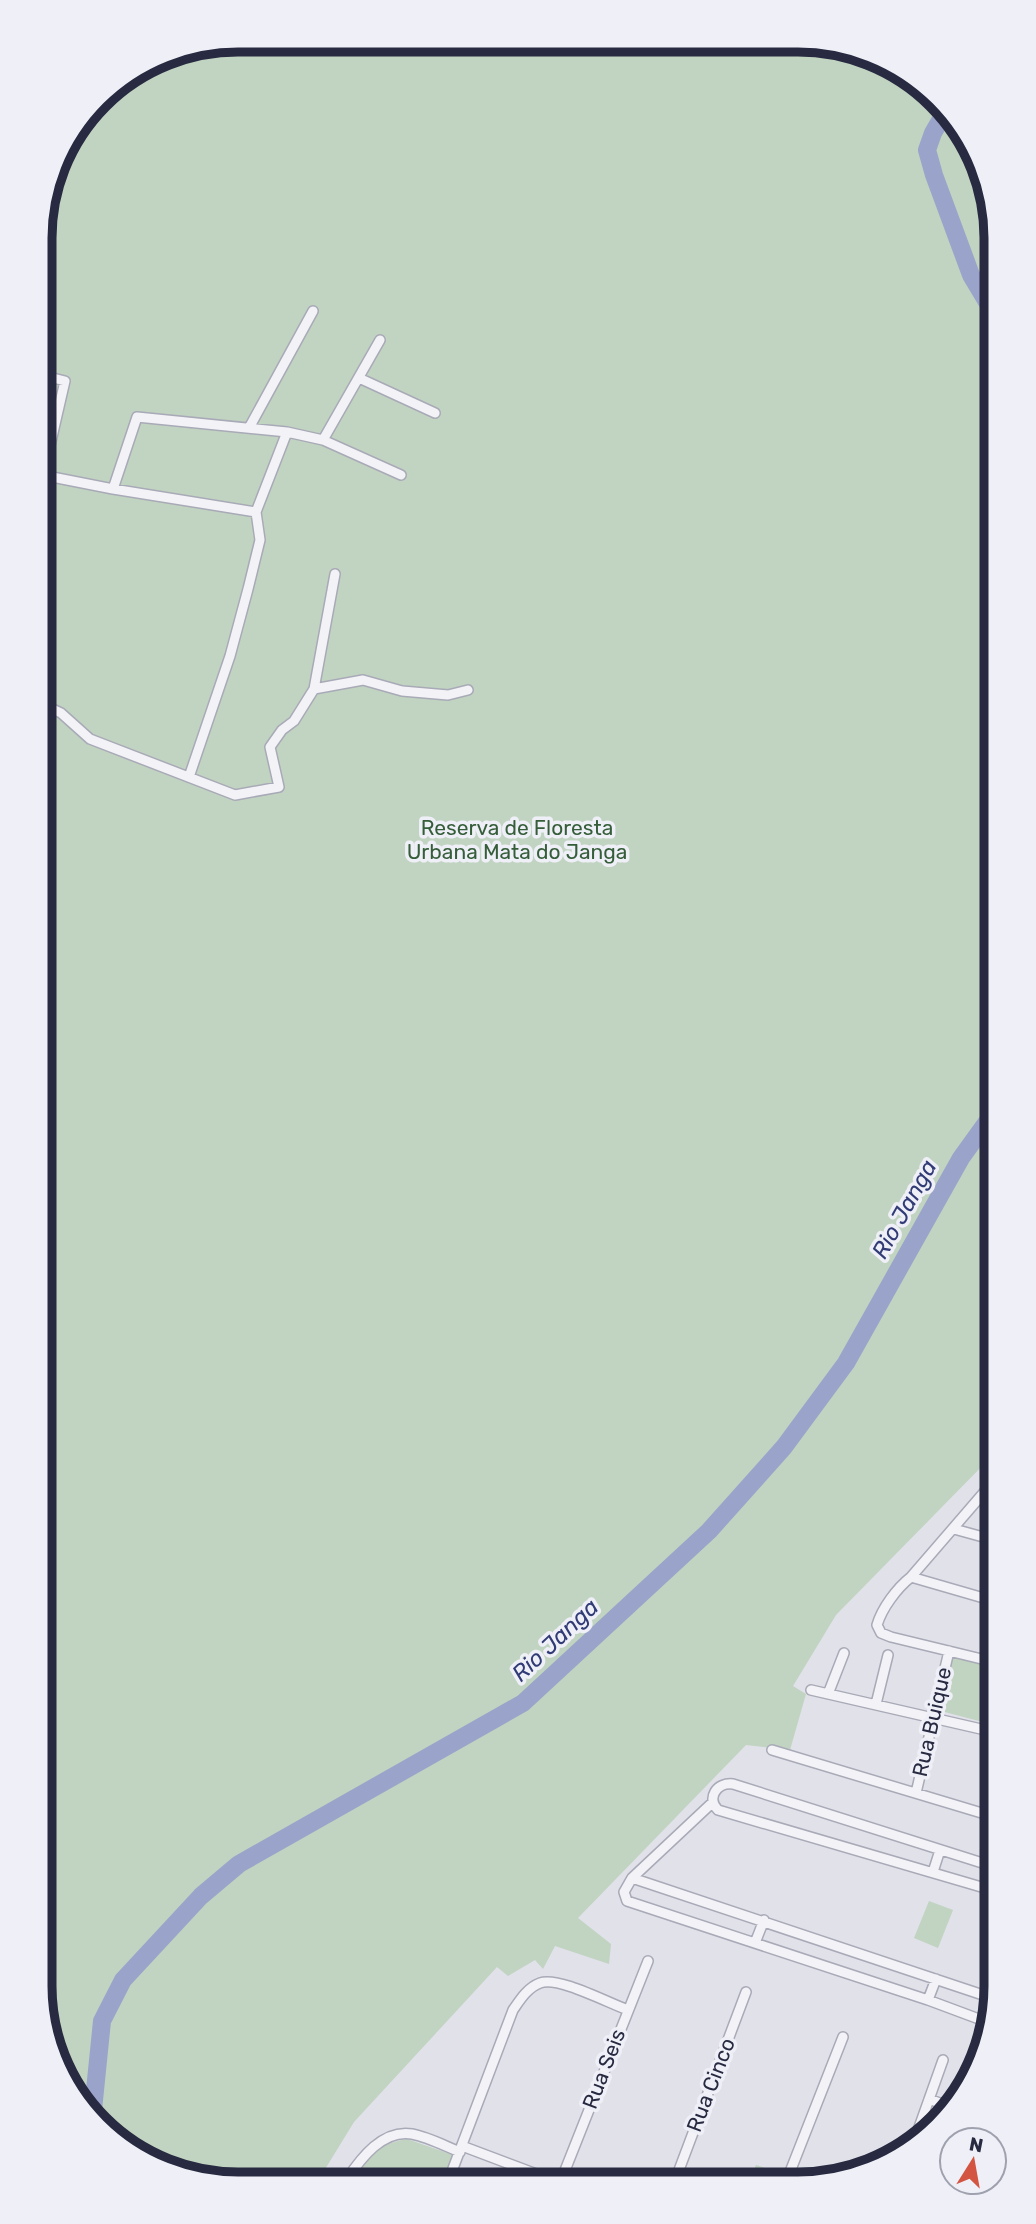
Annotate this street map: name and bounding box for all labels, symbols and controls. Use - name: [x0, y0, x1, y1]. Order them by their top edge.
- park label: Reserva de Floresta Urbana Mata do Janga: [407, 815, 627, 864]
- water label: Rio Janga: [865, 1155, 943, 1263]
- water label: Rio Janga: [506, 1593, 604, 1687]
- street label: Rua Buique: [907, 1665, 956, 1779]
- street label: Rua Seis: [577, 2025, 630, 2112]
- street label: Rua Cinco: [681, 2034, 740, 2135]
- north arrow: [938, 2126, 1008, 2196]
- text: N: [967, 2132, 985, 2157]

